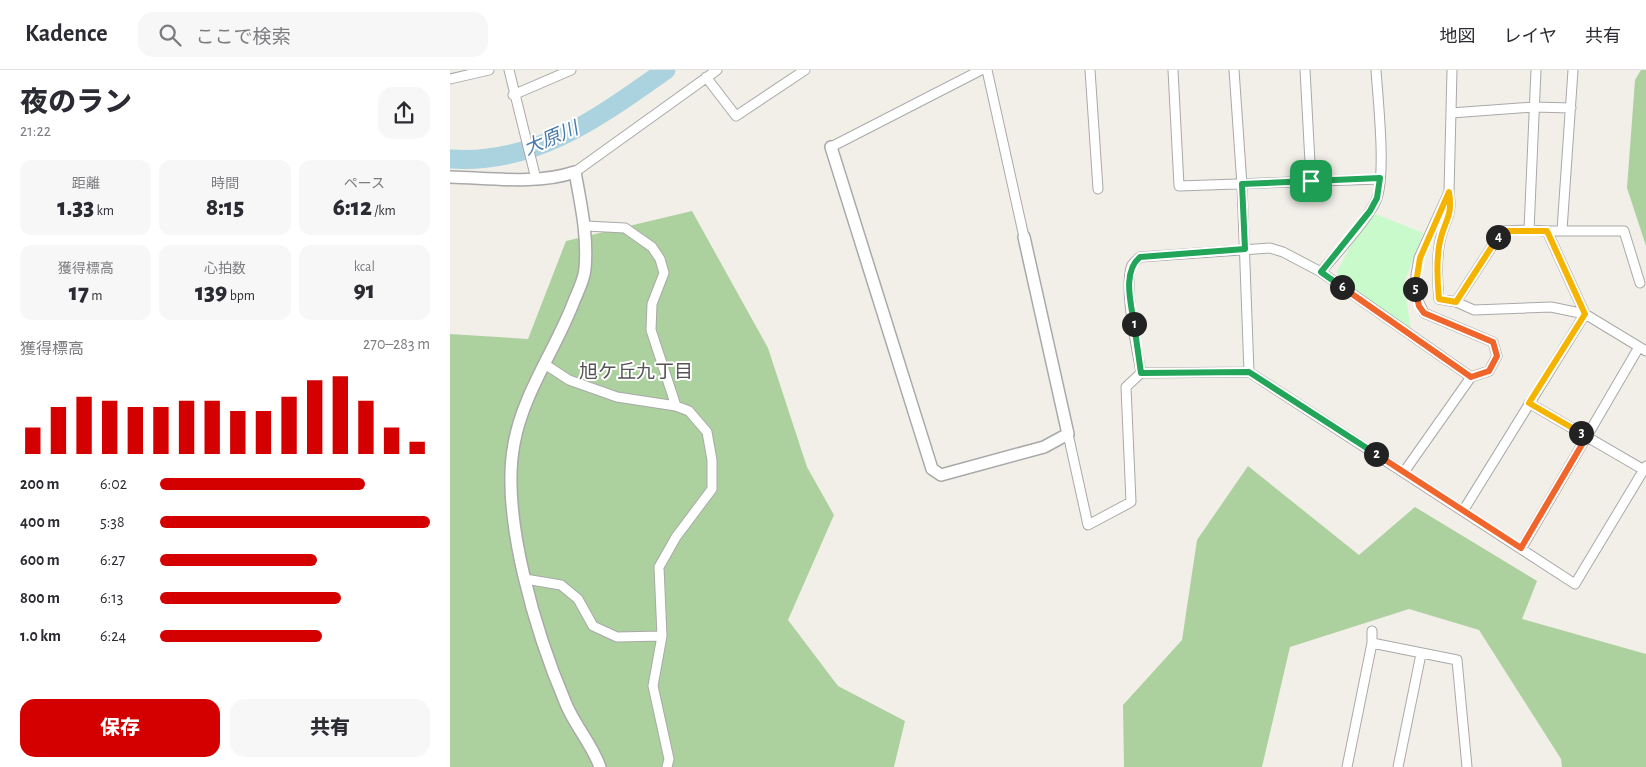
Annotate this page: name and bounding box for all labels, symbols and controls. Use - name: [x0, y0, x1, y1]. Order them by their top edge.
- search box: [138, 12, 488, 57]
- icon: search: [156, 21, 184, 49]
- text: Kadence: [25, 22, 108, 46]
- text: ここで検索: [196, 28, 291, 47]
- text: 地図: [1440, 28, 1476, 46]
- text: レイヤ: [1504, 28, 1557, 46]
- text: 共有: [1585, 28, 1621, 46]
- button: share: [378, 87, 430, 139]
- text: 夜のラン: [20, 89, 132, 117]
- water label: 大原川: [521, 117, 583, 159]
- text: 21:22: [20, 123, 51, 139]
- pin: [1290, 160, 1332, 202]
- icon: arrive: [1297, 167, 1325, 195]
- text: 距離: [72, 177, 100, 191]
- text: 時間: [211, 177, 239, 191]
- text: ペース: [344, 177, 385, 191]
- text: 1.33: [57, 195, 94, 220]
- text: 8:15: [206, 195, 244, 220]
- text: 6:12: [333, 195, 372, 220]
- text: km: [94, 204, 114, 218]
- text: /km: [372, 204, 396, 218]
- pin: 4: [1486, 224, 1510, 250]
- text: 4: [1495, 230, 1502, 244]
- text: kcal: [354, 260, 375, 274]
- text: 獲得標高: [58, 262, 114, 276]
- text: 心拍数: [204, 262, 246, 276]
- pin: 6: [1330, 274, 1354, 300]
- pin: 5: [1402, 276, 1428, 302]
- text: 91: [354, 278, 375, 303]
- text: 17: [69, 280, 89, 305]
- text: 139: [195, 280, 227, 305]
- text: 6: [1339, 280, 1346, 294]
- text: 5: [1412, 282, 1419, 296]
- text: m: [89, 289, 103, 303]
- text: bpm: [227, 289, 255, 303]
- pin: 1: [1122, 312, 1146, 336]
- text: 1: [1132, 317, 1137, 331]
- text: 270–283 m: [363, 336, 430, 352]
- text: 獲得標高: [20, 341, 84, 357]
- district label: 旭ケ丘九丁目: [579, 362, 693, 382]
- pin: 3: [1568, 420, 1594, 446]
- text: 3: [1578, 426, 1585, 440]
- pin: 2: [1364, 442, 1388, 466]
- text: 2: [1373, 447, 1380, 461]
- text: 200 m: [20, 476, 60, 492]
- text: 6:02: [100, 476, 127, 492]
- text: 400 m: [20, 514, 60, 530]
- text: 5:38: [100, 514, 125, 530]
- text: 600 m: [20, 552, 60, 568]
- text: 6:27: [100, 552, 125, 568]
- text: 800 m: [20, 590, 60, 606]
- text: 6:13: [100, 590, 123, 606]
- text: 1.0 km: [20, 628, 61, 644]
- text: 6:24: [100, 628, 126, 644]
- button: 保存: [20, 699, 220, 757]
- button: 共有: [230, 699, 430, 757]

